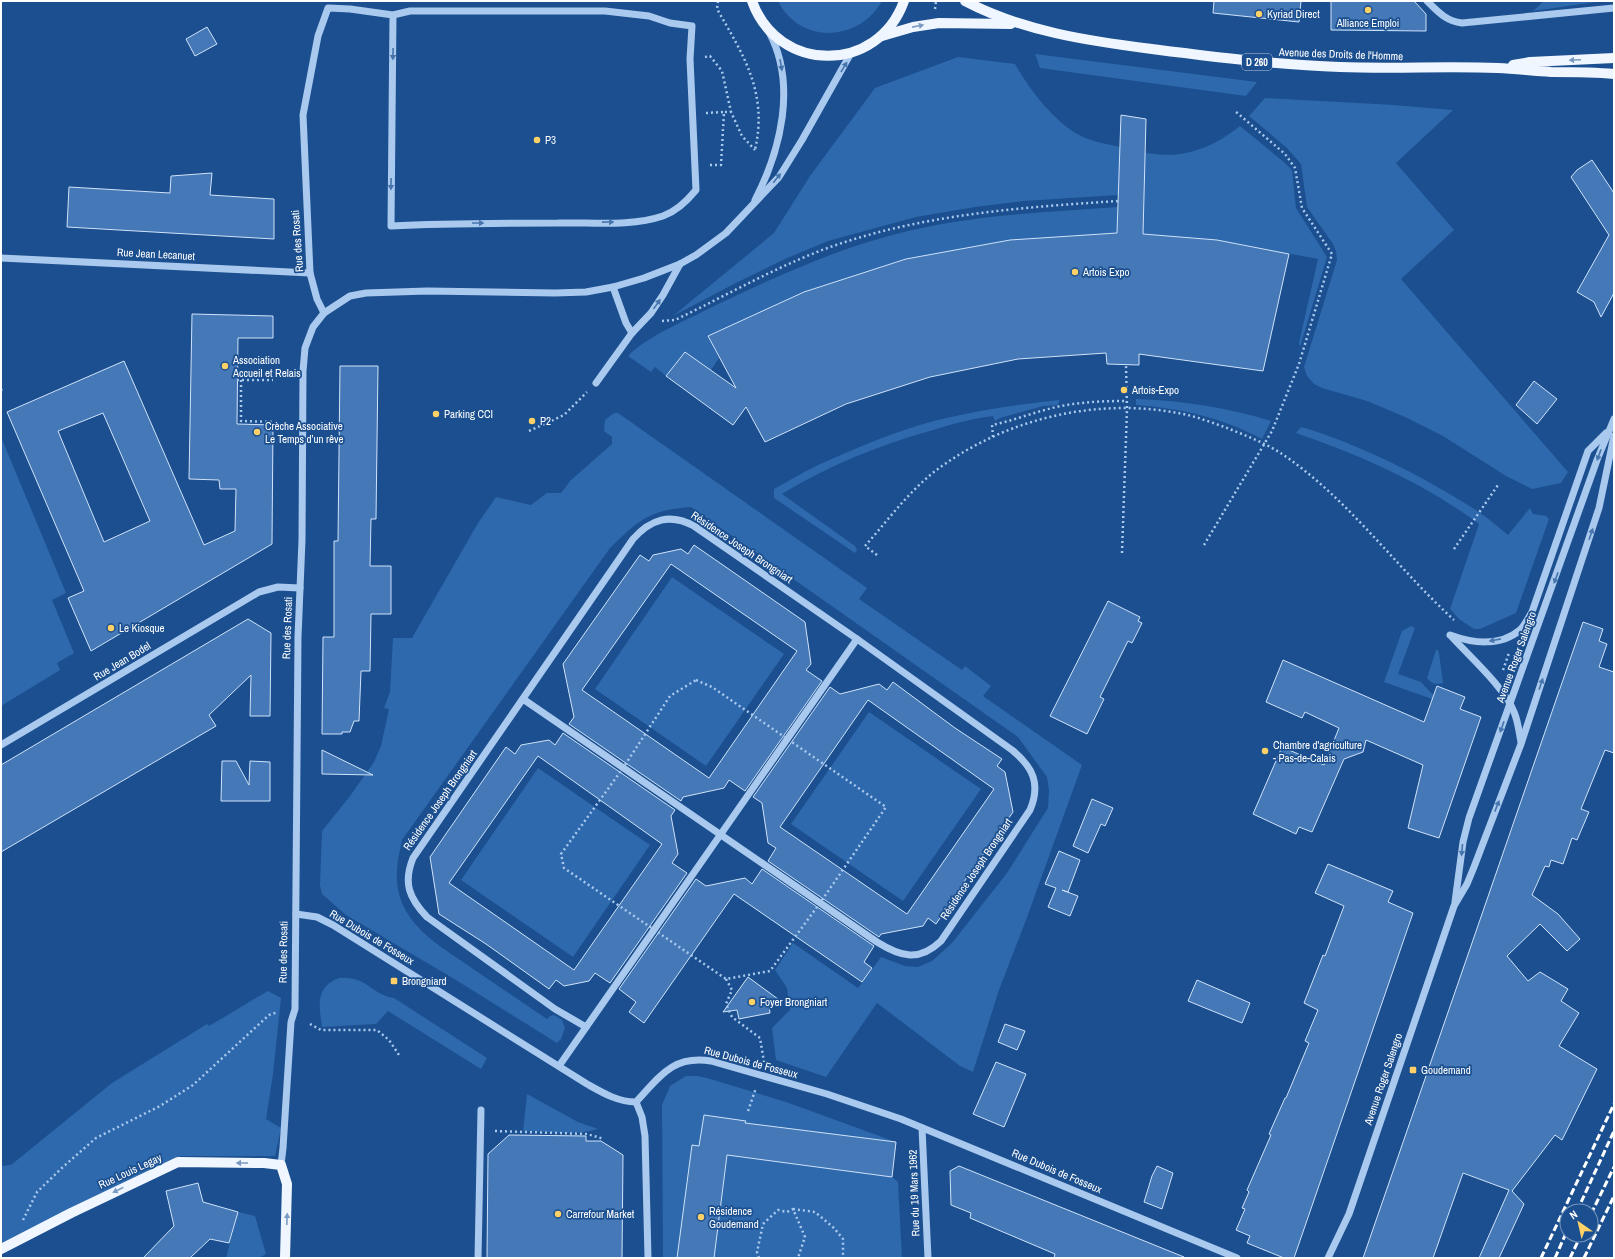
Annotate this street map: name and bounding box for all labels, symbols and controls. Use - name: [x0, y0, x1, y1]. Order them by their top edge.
- marker: Alliance Emploi: [1363, 5, 1373, 15]
- place label: Kyriad Direct: [1267, 7, 1320, 21]
- marker: Kyriad Direct: [1254, 9, 1264, 19]
- place label: Alliance Emploi: [1336, 16, 1399, 30]
- one-way arrow: [912, 23, 924, 29]
- street label: Avenue des Droits de l'Homme: [1278, 45, 1403, 63]
- one-way arrow: [390, 48, 396, 61]
- road number: D 260: [1242, 54, 1272, 70]
- one-way arrow: [1569, 56, 1581, 63]
- one-way arrow: [778, 59, 784, 71]
- one-way arrow: [840, 62, 848, 72]
- place label: P3: [545, 133, 556, 147]
- marker: P3: [532, 135, 542, 145]
- one-way arrow: [773, 173, 781, 184]
- one-way arrow: [388, 178, 394, 191]
- street label: Rue des Rosati: [288, 210, 306, 272]
- one-way arrow: [602, 219, 615, 225]
- one-way arrow: [472, 220, 485, 226]
- street label: Rue Jean Lecanuet: [117, 245, 196, 263]
- place label: Artois Expo: [1082, 265, 1130, 279]
- marker: Artois Expo: [1070, 267, 1080, 277]
- one-way arrow: [653, 299, 661, 309]
- place label: Association Accueil et Relais: [232, 353, 301, 380]
- marker: Association Accueil et Relais: [220, 361, 230, 371]
- place label: Artois-Expo: [1131, 383, 1179, 397]
- marker: Artois-Expo: [1119, 385, 1129, 395]
- place label: Parking CCI: [444, 407, 493, 421]
- marker: Parking CCI: [431, 409, 441, 419]
- place label: P2: [540, 414, 551, 428]
- marker: P2: [527, 416, 537, 426]
- place label: Crèche Associative Le Temps d’un rêve: [265, 419, 344, 446]
- marker: Crèche Associative Le Temps d’un rêve: [252, 427, 262, 437]
- one-way arrow: [1596, 450, 1602, 462]
- street label: Résidence Joseph Brongniart: [689, 508, 796, 586]
- one-way arrow: [1588, 528, 1594, 540]
- one-way arrow: [1553, 572, 1559, 584]
- street label: Rue des Rosati: [279, 597, 295, 659]
- street label: Avenue Roger Salengro: [1493, 609, 1539, 705]
- place label: Le Kiosque: [119, 621, 165, 635]
- marker: Le Kiosque: [106, 623, 116, 633]
- street label: Rue Jean Bodel: [91, 638, 153, 684]
- one-way arrow: [1488, 638, 1501, 644]
- one-way arrow: [1538, 678, 1544, 690]
- one-way arrow: [1499, 721, 1505, 733]
- place label: Chambre d'agriculture - Pas-de-Calais: [1273, 738, 1362, 765]
- marker: Chambre d'agriculture - Pas-de-Calais: [1260, 746, 1270, 756]
- street label: Résidence Joseph Brongniart: [400, 747, 480, 853]
- one-way arrow: [1495, 800, 1501, 812]
- street label: Résidence Joseph Brongniart: [937, 815, 1015, 922]
- one-way arrow: [1459, 844, 1466, 856]
- street label: Rue Dubois de Fosseux: [327, 906, 417, 968]
- street label: Rue des Rosati: [275, 921, 291, 983]
- place label: Brongniard: [402, 974, 447, 988]
- marker: Brongniard: [389, 976, 399, 986]
- place label: Foyer Brongniart: [760, 995, 828, 1009]
- marker: Foyer Brongniart: [747, 997, 757, 1007]
- street label: Avenue Roger Salengro: [1360, 1031, 1405, 1128]
- street label: Rue Dubois de Fosseux: [703, 1043, 800, 1081]
- place label: Goudemand: [1421, 1063, 1471, 1077]
- marker: Goudemand: [1408, 1065, 1418, 1075]
- street label: Rue Dubois de Fosseux: [1010, 1146, 1105, 1196]
- street label: Rue du 19 Mars 1962: [905, 1149, 923, 1237]
- street label: Rue Louis Legay: [96, 1150, 164, 1192]
- one-way arrow: [236, 1159, 248, 1166]
- one-way arrow: [112, 1187, 124, 1193]
- north arrow: [1559, 1203, 1599, 1243]
- place label: Résidence Goudemand: [709, 1204, 759, 1231]
- place label: Carrefour Market: [566, 1207, 635, 1221]
- text: N: [1567, 1207, 1580, 1222]
- marker: Carrefour Market: [553, 1209, 563, 1219]
- one-way arrow: [284, 1212, 290, 1225]
- marker: Résidence Goudemand: [696, 1212, 706, 1222]

